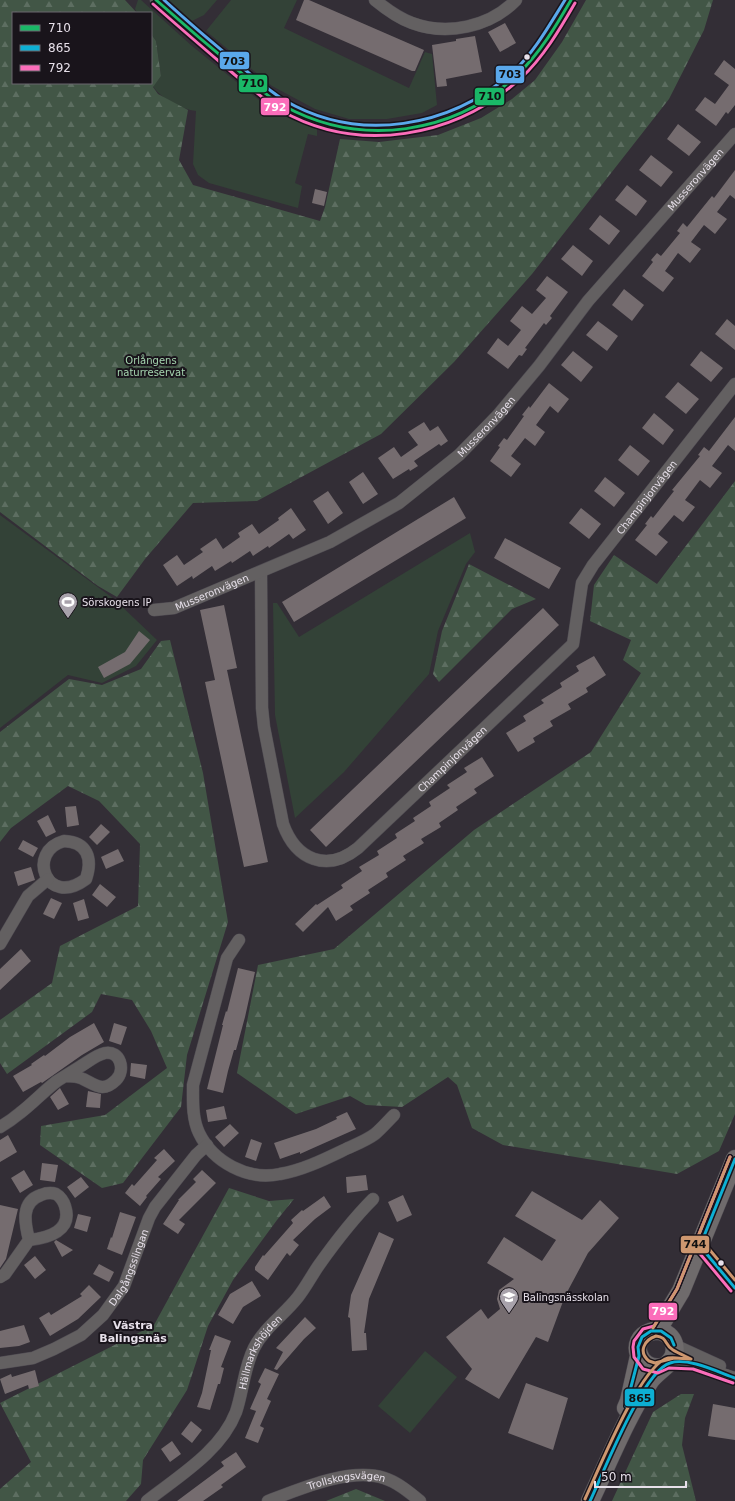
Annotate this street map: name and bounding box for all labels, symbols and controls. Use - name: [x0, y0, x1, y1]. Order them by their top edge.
- legend: [12, 12, 152, 84]
- text: 710: [48, 21, 71, 35]
- text: 865: [48, 41, 71, 55]
- line badge: 703: [219, 51, 250, 70]
- unlabelled marker: [522, 52, 532, 62]
- text: 703: [223, 55, 245, 68]
- text: 792: [48, 61, 71, 75]
- line badge: 703: [495, 65, 525, 84]
- text: 703: [499, 68, 521, 81]
- line badge: 710: [238, 74, 268, 93]
- text: 710: [242, 77, 265, 90]
- line badge: 710: [474, 87, 505, 106]
- text: 710: [479, 90, 502, 103]
- line badge: 792: [260, 97, 290, 116]
- text: 792: [264, 101, 286, 114]
- street label: Musseronvägen: [665, 146, 725, 212]
- park label: Orlångens naturreservat: [117, 354, 185, 378]
- street label: Musseronvägen: [455, 394, 517, 459]
- street label: Champinjonvägen: [614, 458, 679, 536]
- street label: Musseronvägen: [173, 572, 250, 612]
- sports icon: Sörskogens IP: [57, 591, 79, 619]
- place label: Sörskogens IP: [82, 597, 152, 608]
- street label: Champinjonvägen: [415, 724, 489, 794]
- street label: Dalgångsslingan: [106, 1227, 150, 1308]
- line badge: 744: [680, 1235, 710, 1254]
- text: 744: [684, 1238, 707, 1251]
- unlabelled marker: [716, 1258, 726, 1268]
- school or university icon: Balingsnässkolan: [498, 1286, 520, 1314]
- place label: Balingsnässkolan: [523, 1292, 609, 1303]
- line badge: 792: [648, 1302, 678, 1321]
- text: 792: [652, 1305, 674, 1318]
- street label: Hällmarkshöjden: [236, 1312, 284, 1391]
- district label: Västra Balingsnäs: [99, 1319, 167, 1345]
- line badge: 865: [624, 1388, 655, 1407]
- text: 865: [629, 1392, 651, 1405]
- scale bar: [595, 1463, 686, 1489]
- street label: Trollskogsvägen: [305, 1469, 387, 1492]
- text: 50 m: [601, 1470, 632, 1484]

